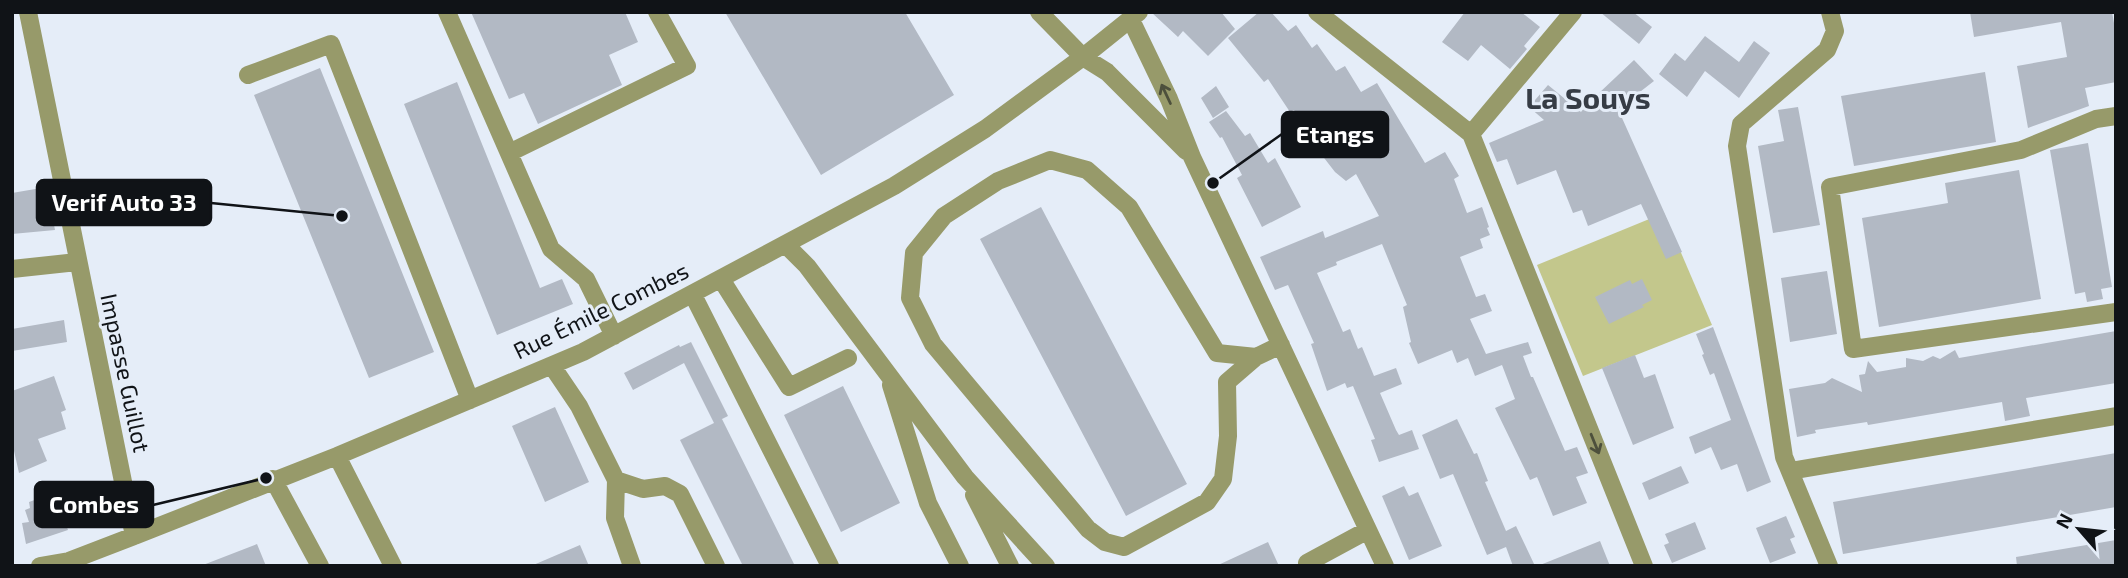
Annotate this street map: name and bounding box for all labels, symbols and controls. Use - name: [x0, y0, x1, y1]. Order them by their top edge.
- district label: La Souys: [1525, 79, 1651, 116]
- one-way arrow: [1159, 83, 1172, 105]
- callout: Etangs: [1282, 112, 1388, 157]
- text: Etangs: [1296, 119, 1374, 148]
- callout: Verif Auto 33: [37, 180, 211, 225]
- text: Verif Auto 33: [51, 187, 197, 216]
- street label: Rue Émile Combes: [508, 256, 693, 365]
- street label: Impasse Guillot: [95, 291, 157, 455]
- one-way arrow: [1589, 433, 1602, 455]
- callout: Combes: [35, 482, 153, 527]
- text: Combes: [49, 489, 139, 518]
- north arrow: [2044, 494, 2114, 564]
- text: N: [2050, 509, 2077, 532]

